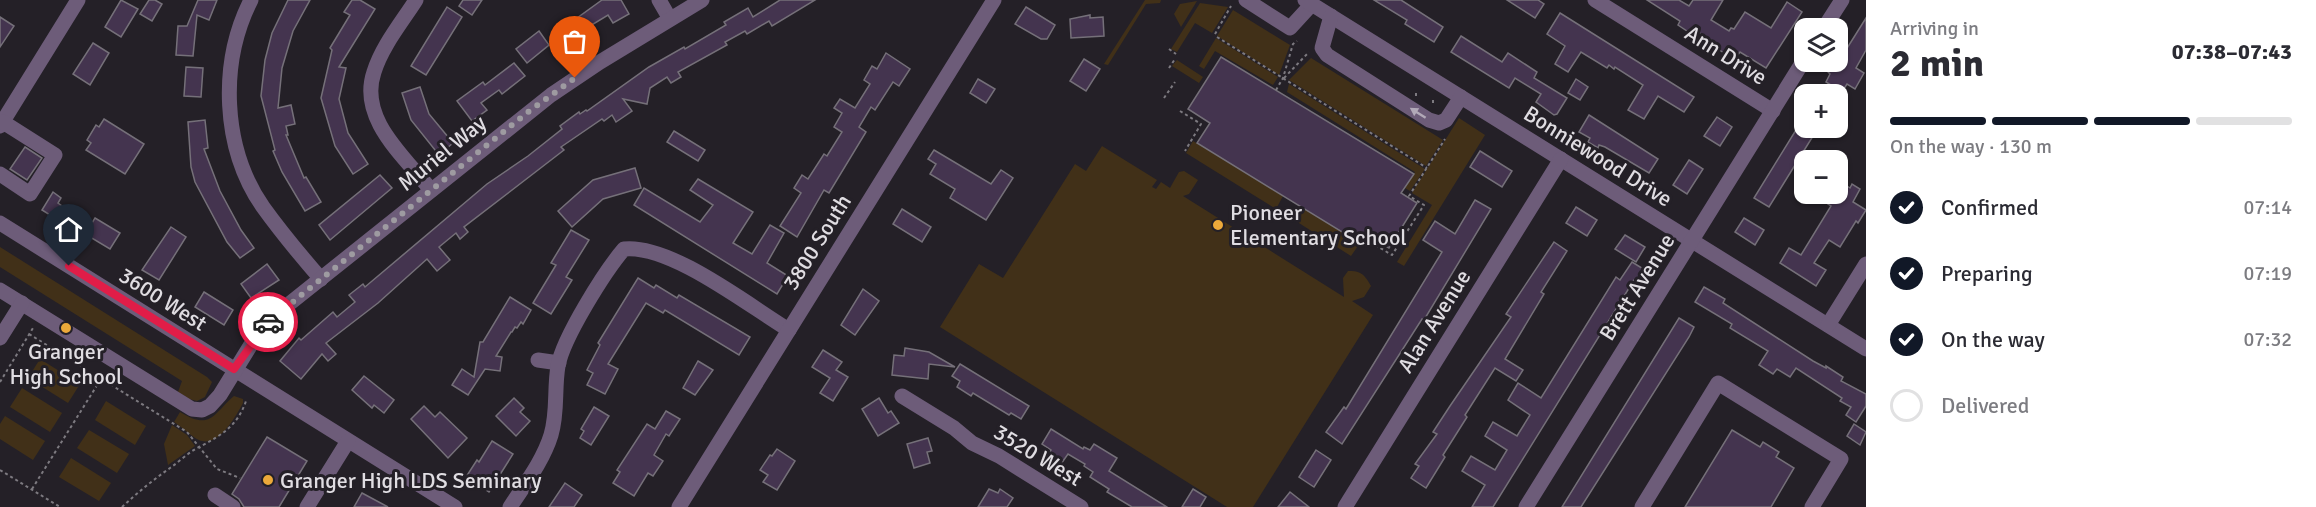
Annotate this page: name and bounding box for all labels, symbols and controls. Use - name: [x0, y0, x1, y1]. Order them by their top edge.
- pin: [549, 16, 600, 78]
- text: Arriving in: [1890, 16, 1979, 41]
- map controls: [1794, 18, 1848, 204]
- button: layers: [1794, 18, 1848, 72]
- street label: Ann Drive: [1680, 19, 1772, 91]
- icon: bag: [558, 25, 591, 58]
- text: 07:38–07:43: [2172, 38, 2292, 65]
- text: 2 min: [1890, 39, 1984, 87]
- button: +: [1794, 84, 1848, 138]
- street label: Bonniewood Drive: [1519, 100, 1677, 212]
- one-way arrow: [1410, 107, 1426, 118]
- street label: Muriel Way: [392, 109, 492, 197]
- text: On the way · 130 m: [1890, 134, 2052, 159]
- button: −: [1794, 150, 1848, 204]
- street label: 3800 South: [777, 189, 857, 295]
- icon: check: [1890, 191, 1923, 224]
- text: Confirmed: [1941, 194, 2039, 221]
- text: 07:14: [2243, 195, 2292, 220]
- place label: Pioneer Elementary School: [1230, 199, 1407, 251]
- pin: [43, 204, 94, 266]
- icon: home: [52, 213, 85, 246]
- marker: Pioneer Elementary School: [1211, 218, 1225, 232]
- street label: Brett Avenue: [1594, 229, 1680, 345]
- icon: check: [1890, 257, 1923, 290]
- text: Preparing: [1941, 260, 2033, 287]
- street label: 3600 West: [114, 261, 212, 337]
- text: 07:19: [2243, 261, 2292, 286]
- street label: Alan Avenue: [1392, 264, 1476, 378]
- courier: [238, 292, 298, 352]
- icon: car: [252, 306, 285, 339]
- marker: Granger High School: [59, 321, 73, 335]
- icon: check: [1890, 323, 1923, 356]
- text: On the way: [1941, 326, 2045, 353]
- text: 07:32: [2243, 327, 2292, 352]
- place label: Granger High School: [9, 338, 123, 390]
- text: Delivered: [1941, 392, 2029, 419]
- street label: 3520 West: [989, 418, 1087, 492]
- place label: Granger High LDS Seminary: [280, 467, 542, 494]
- marker: Granger High LDS Seminary: [261, 473, 275, 487]

